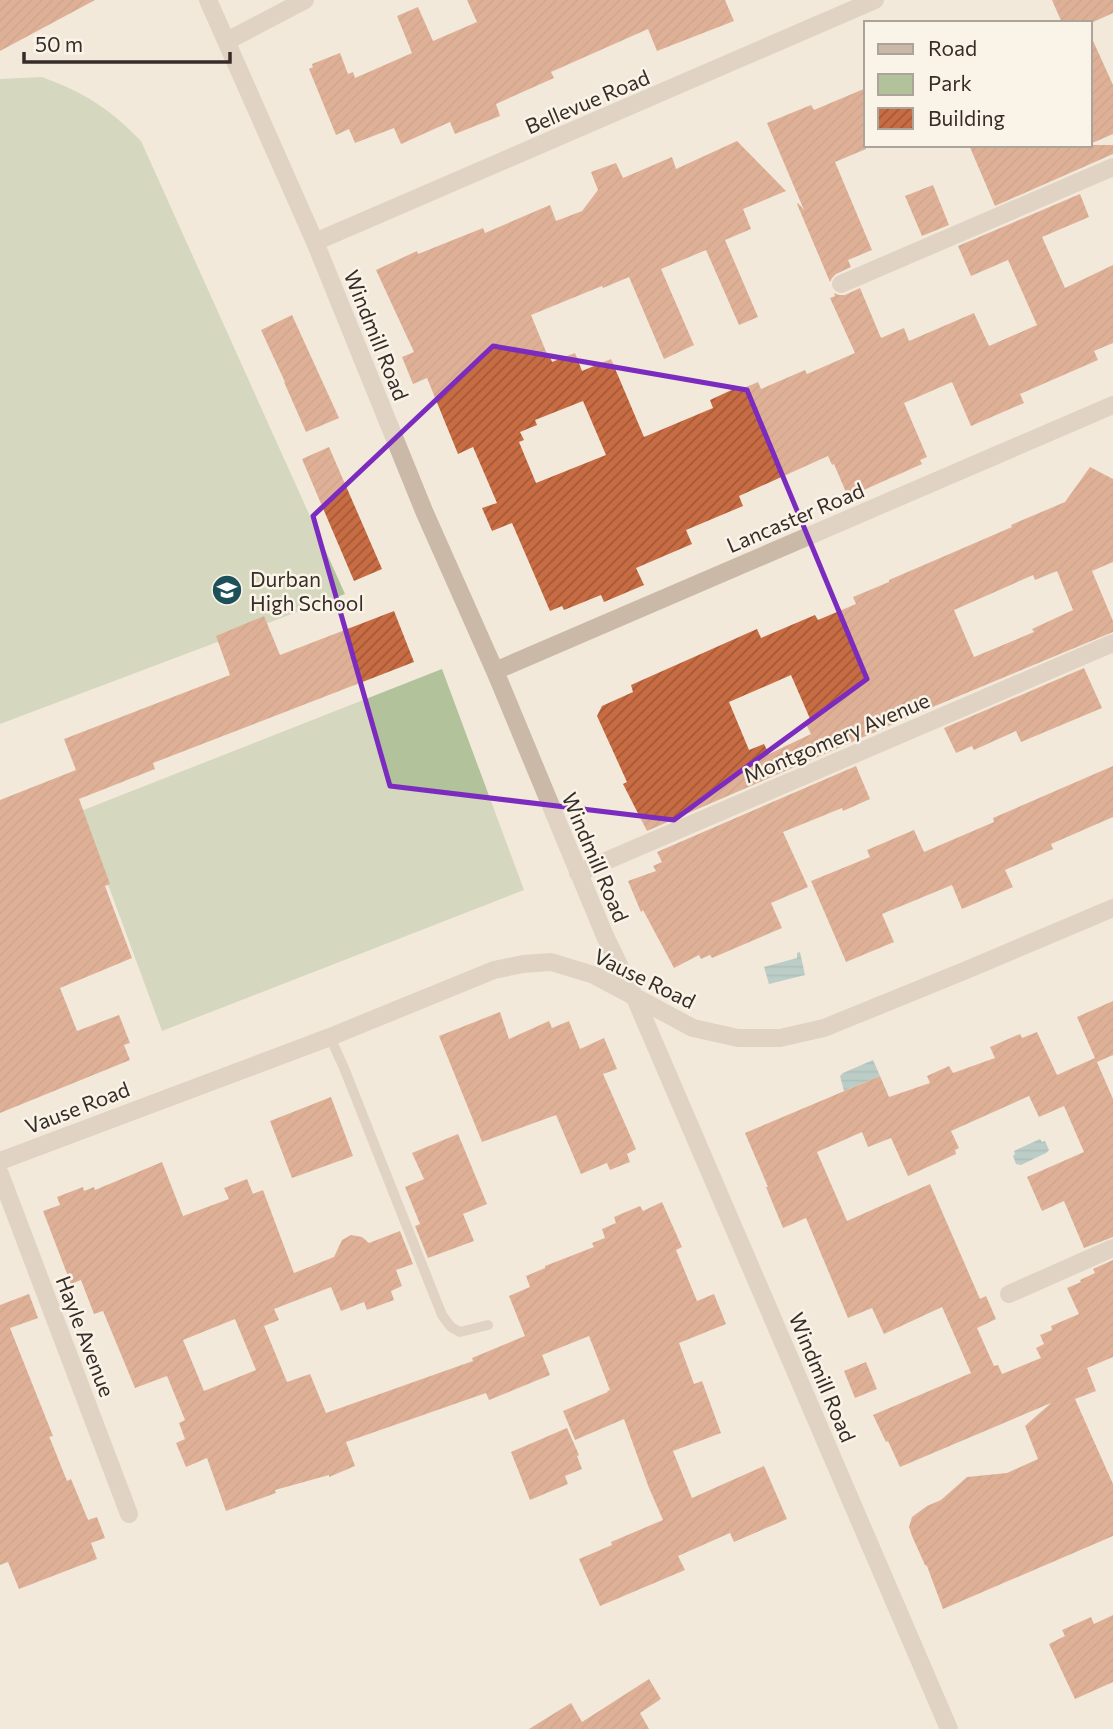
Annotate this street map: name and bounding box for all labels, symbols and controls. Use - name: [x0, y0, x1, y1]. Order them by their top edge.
- scale bar: [24, 21, 231, 65]
- legend: [864, 21, 1092, 147]
- text: 50 m: [35, 31, 83, 56]
- text: Road: [928, 35, 977, 60]
- street label: Bellevue Road: [521, 64, 653, 138]
- text: Park: [928, 70, 972, 95]
- text: Building: [928, 105, 1005, 130]
- street label: Windmill Road: [339, 266, 415, 404]
- street label: Lancaster Road: [723, 477, 867, 557]
- place label: Durban High School: [250, 566, 364, 615]
- school or university icon: Durban High School: [210, 573, 244, 607]
- street label: Montgomery Avenue: [739, 686, 933, 788]
- street label: Windmill Road: [557, 788, 635, 926]
- street label: Vause Road: [590, 943, 700, 1013]
- street label: Vause Road: [21, 1076, 133, 1138]
- street label: Hayle Avenue: [51, 1272, 121, 1400]
- street label: Windmill Road: [784, 1308, 862, 1446]

